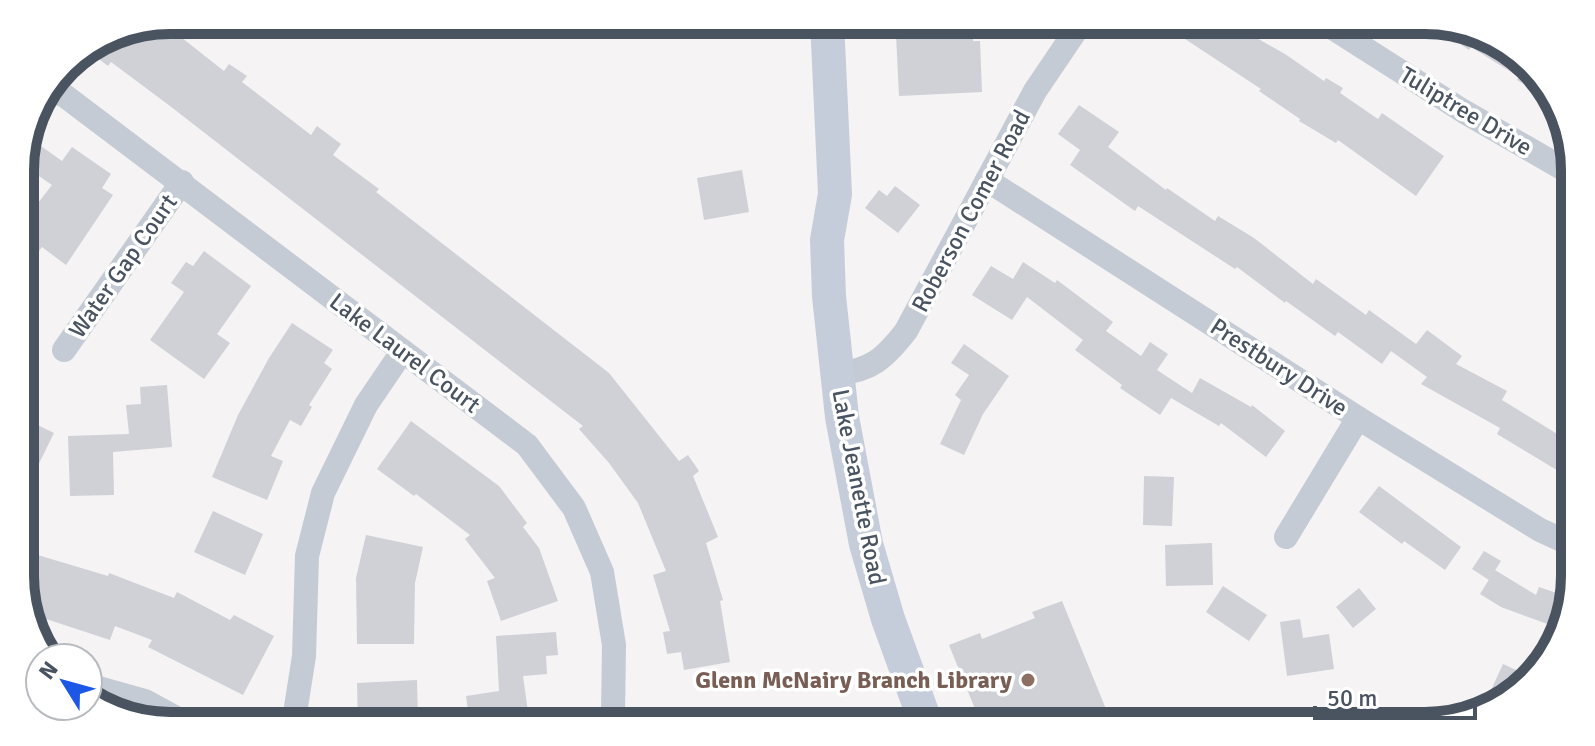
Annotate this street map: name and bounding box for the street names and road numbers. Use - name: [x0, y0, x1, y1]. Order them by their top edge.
- street label: Tuliptree Drive: [1394, 60, 1538, 162]
- street label: Roberson Comer Road: [905, 105, 1037, 317]
- street label: Water Gap Court: [62, 188, 184, 344]
- street label: Lake Laurel Court: [324, 286, 486, 420]
- street label: Prestbury Drive: [1205, 311, 1353, 423]
- street label: Lake Jeanette Road: [825, 387, 893, 587]

